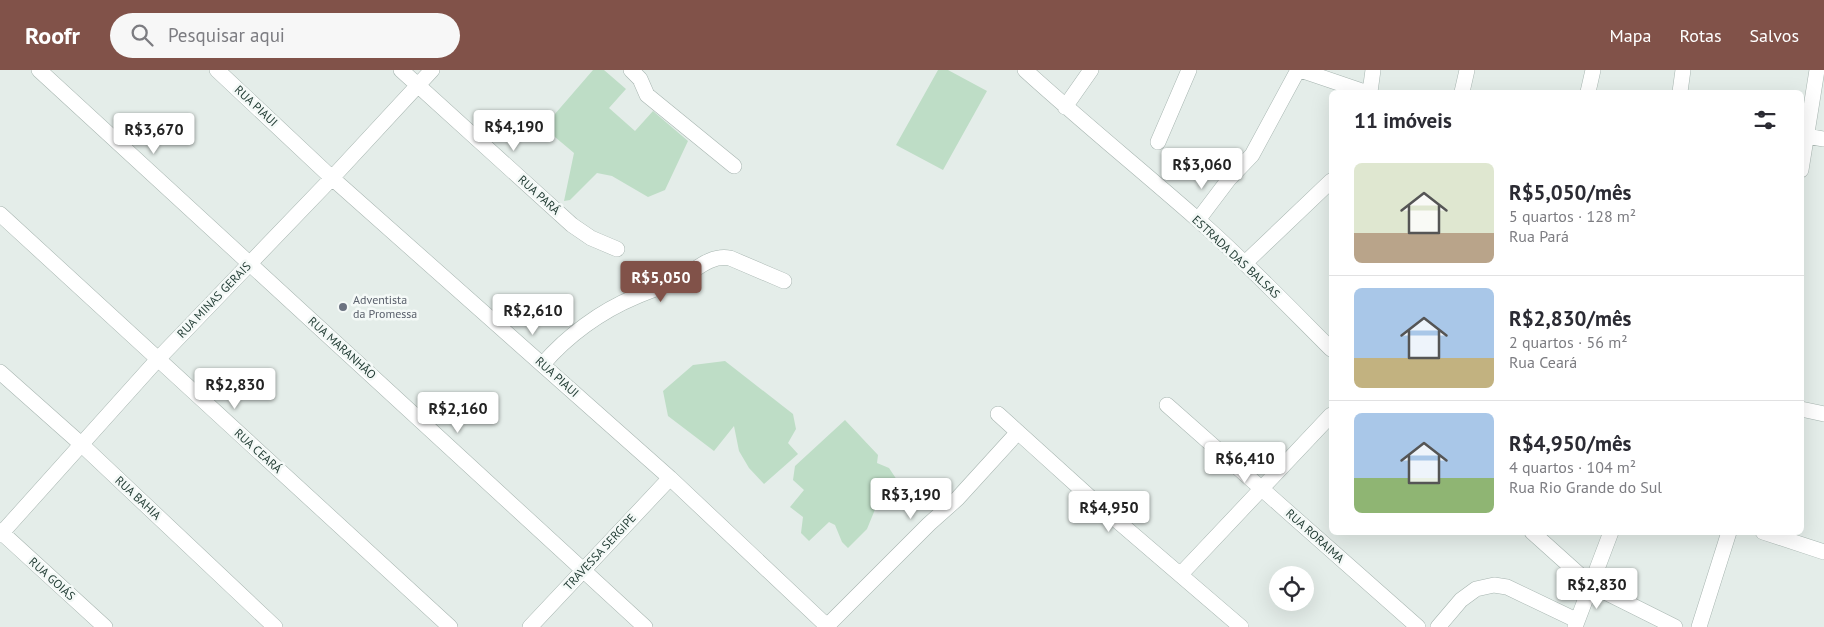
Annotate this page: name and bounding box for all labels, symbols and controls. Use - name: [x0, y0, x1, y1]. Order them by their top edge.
- search box: [110, 13, 460, 58]
- text: Roofr: [25, 20, 80, 51]
- icon: search: [128, 21, 156, 49]
- text: Pesquisar aqui: [168, 23, 285, 47]
- text: Mapa: [1610, 24, 1651, 47]
- text: Rotas: [1679, 24, 1722, 47]
- text: Salvos: [1750, 24, 1799, 47]
- street label: RUA PIAUI: [232, 82, 281, 129]
- icon: filters: [1751, 106, 1779, 134]
- text: 11 imóveis: [1354, 107, 1452, 134]
- pin: R$4,190: [468, 109, 560, 152]
- pin: R$3,670: [108, 112, 200, 155]
- text: R$4,190: [484, 116, 544, 136]
- text: R$3,670: [124, 119, 184, 139]
- pin: R$3,060: [1156, 148, 1248, 190]
- text: R$3,060: [1172, 154, 1232, 174]
- street label: RUA PARÁ: [515, 172, 564, 217]
- text: R$5,050/mês: [1509, 179, 1631, 206]
- icon: home: [1394, 183, 1454, 243]
- text: 5 quartos · 128 m²: [1509, 206, 1636, 226]
- street label: ESTRADA DAS BALSAS: [1189, 212, 1283, 301]
- text: Rua Pará: [1509, 226, 1569, 246]
- street label: RUA MINAS GERAIS: [174, 259, 254, 341]
- pin: R$5,050: [615, 260, 707, 303]
- text: R$5,050: [631, 267, 691, 287]
- place label: Adventista da Promessa: [353, 292, 417, 321]
- pin: R$2,610: [487, 294, 579, 336]
- text: R$2,610: [503, 300, 563, 320]
- marker: Adventista da Promessa: [337, 301, 349, 313]
- text: R$2,830/mês: [1509, 305, 1631, 332]
- icon: home: [1394, 308, 1454, 368]
- street label: RUA MARANHÃO: [305, 313, 379, 382]
- text: 2 quartos · 56 m²: [1509, 332, 1627, 352]
- text: Rua Ceará: [1509, 352, 1577, 372]
- street label: RUA PIAUI: [533, 353, 582, 400]
- pin: R$2,830: [189, 368, 281, 410]
- text: R$2,830: [205, 374, 265, 394]
- pin: R$2,160: [412, 392, 504, 434]
- text: R$2,160: [428, 398, 488, 418]
- street label: RUA CEARÁ: [231, 425, 285, 476]
- text: R$4,950/mês: [1509, 430, 1631, 457]
- icon: home: [1394, 433, 1454, 493]
- pin: R$6,410: [1199, 442, 1291, 484]
- text: R$6,410: [1215, 448, 1275, 468]
- text: 4 quartos · 104 m²: [1509, 457, 1636, 477]
- street label: RUA BAHIA: [112, 473, 164, 523]
- text: Rua Rio Grande do Sul: [1509, 477, 1662, 497]
- pin: R$3,190: [865, 478, 957, 520]
- text: R$3,190: [881, 484, 941, 504]
- pin: R$4,950: [1063, 490, 1155, 533]
- text: R$4,950: [1079, 497, 1139, 517]
- street label: RUA RORAIMA: [1283, 506, 1348, 566]
- street label: TRAVESSA SERGIPE: [560, 510, 639, 593]
- street label: RUA GOIÁS: [26, 554, 79, 603]
- map controls: [1269, 566, 1314, 611]
- button: locate: [1269, 566, 1314, 611]
- pin: R$2,830: [1551, 568, 1643, 610]
- text: R$2,830: [1567, 574, 1627, 594]

